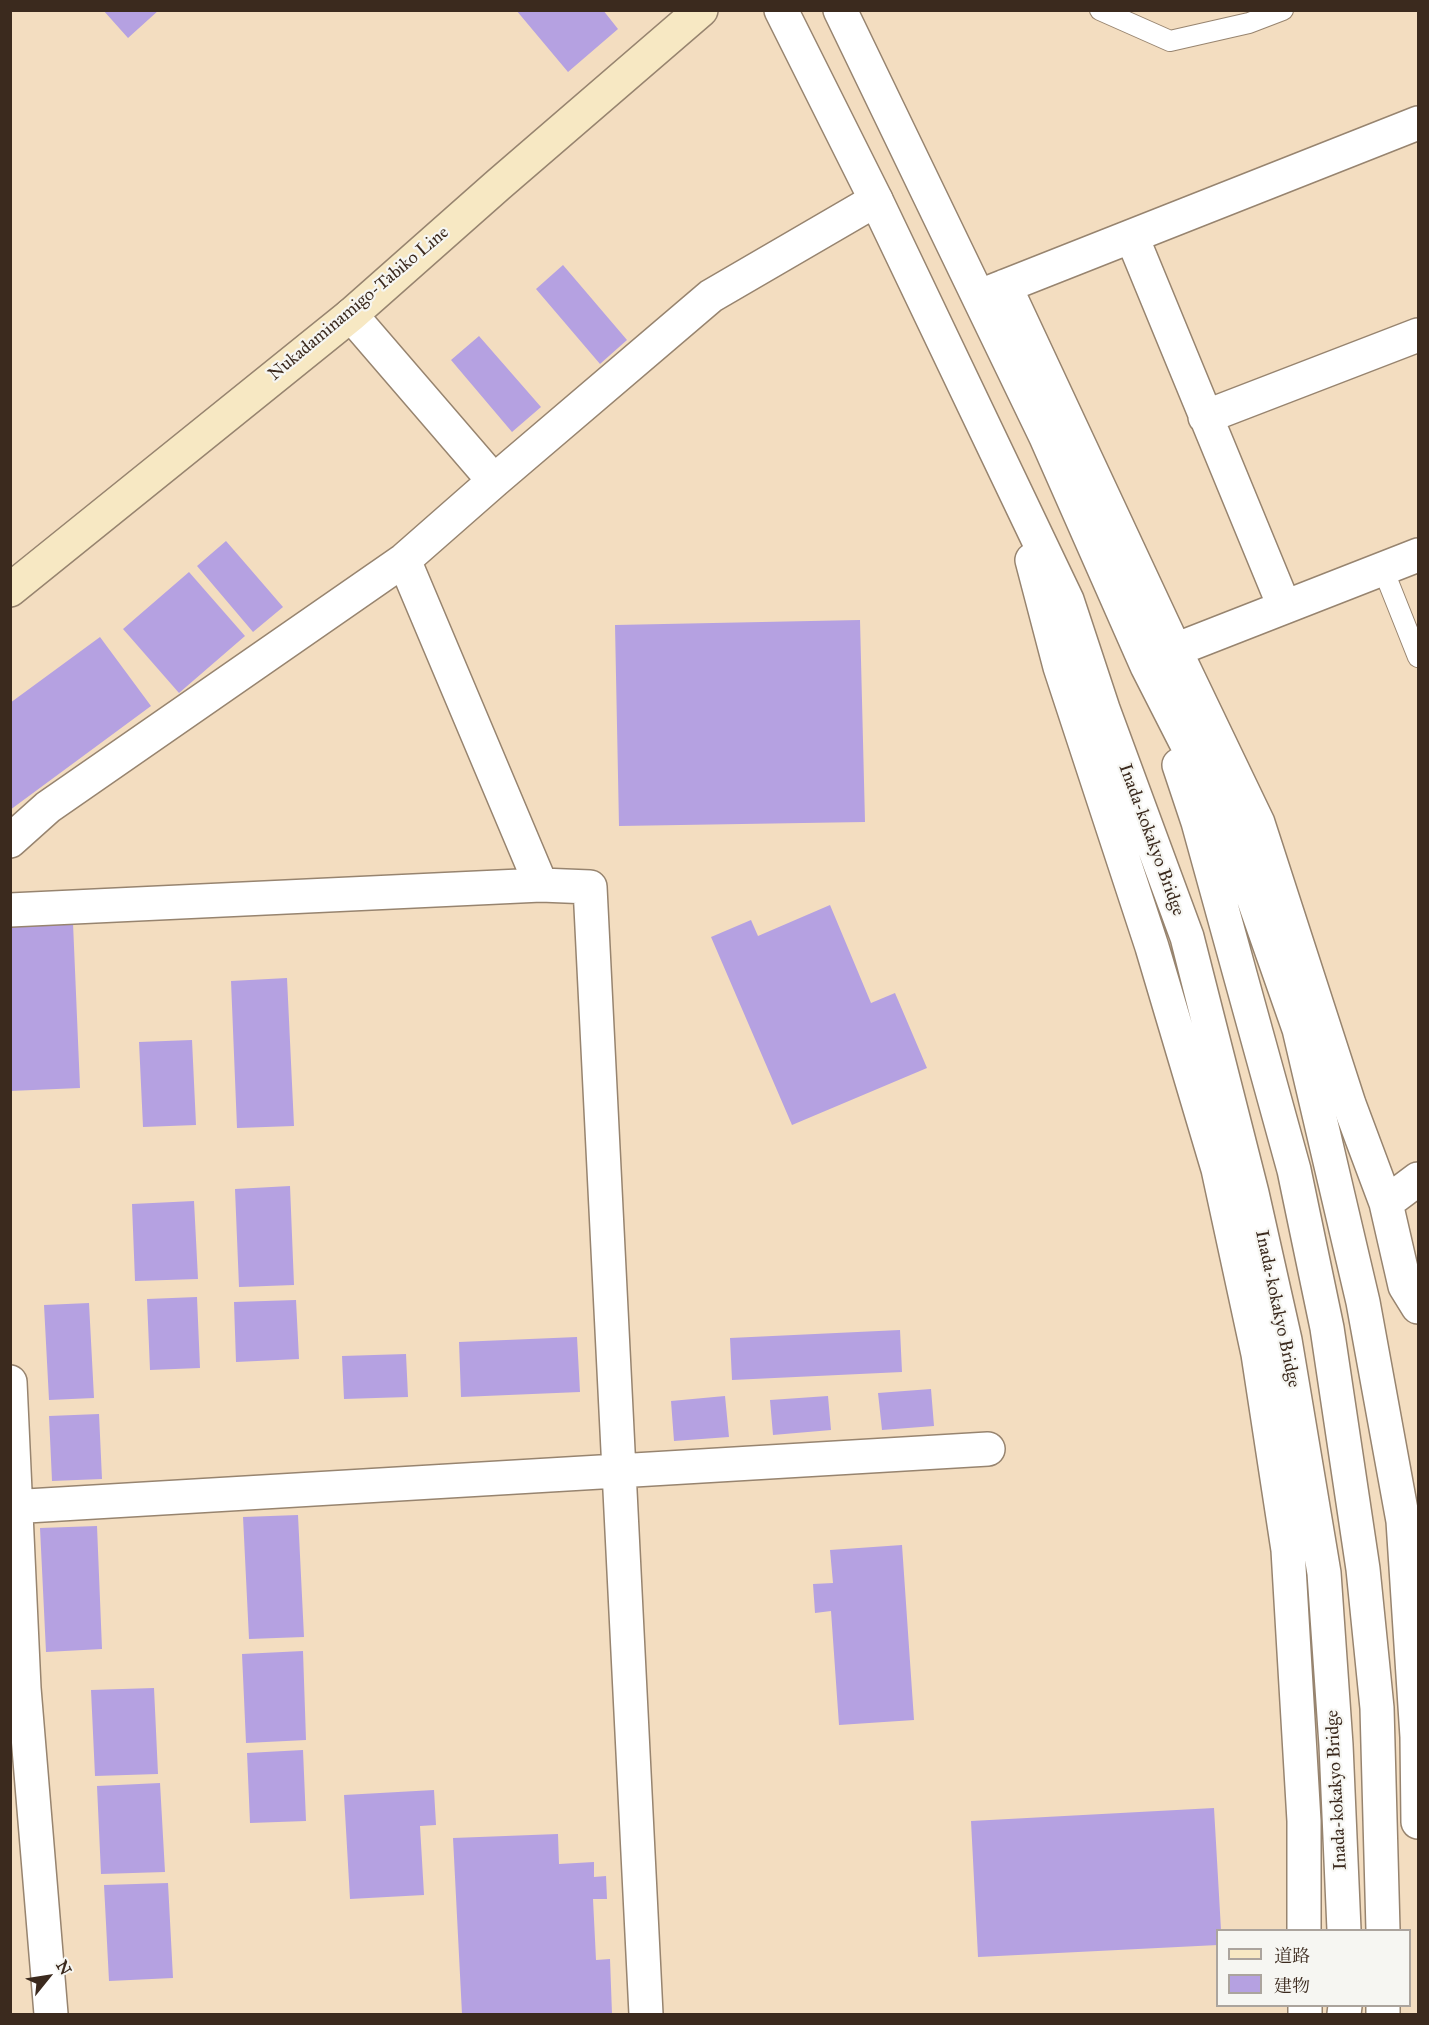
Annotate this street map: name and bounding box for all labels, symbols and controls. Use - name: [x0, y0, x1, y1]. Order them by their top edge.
- street label: Nukadaminamigo-Tabiko Line: [264, 222, 454, 386]
- street label: Inada-kokakyo Bridge: [1113, 761, 1189, 919]
- street label: Inada-kokakyo Bridge: [1250, 1228, 1304, 1390]
- street label: Inada-kokakyo Bridge: [1322, 1709, 1352, 1871]
- legend: [1216, 1929, 1411, 2007]
- text: 道路: [1274, 1945, 1310, 1967]
- north arrow: [18, 1947, 78, 2007]
- text: N: [52, 1957, 76, 1978]
- text: 建物: [1274, 1975, 1310, 1997]

